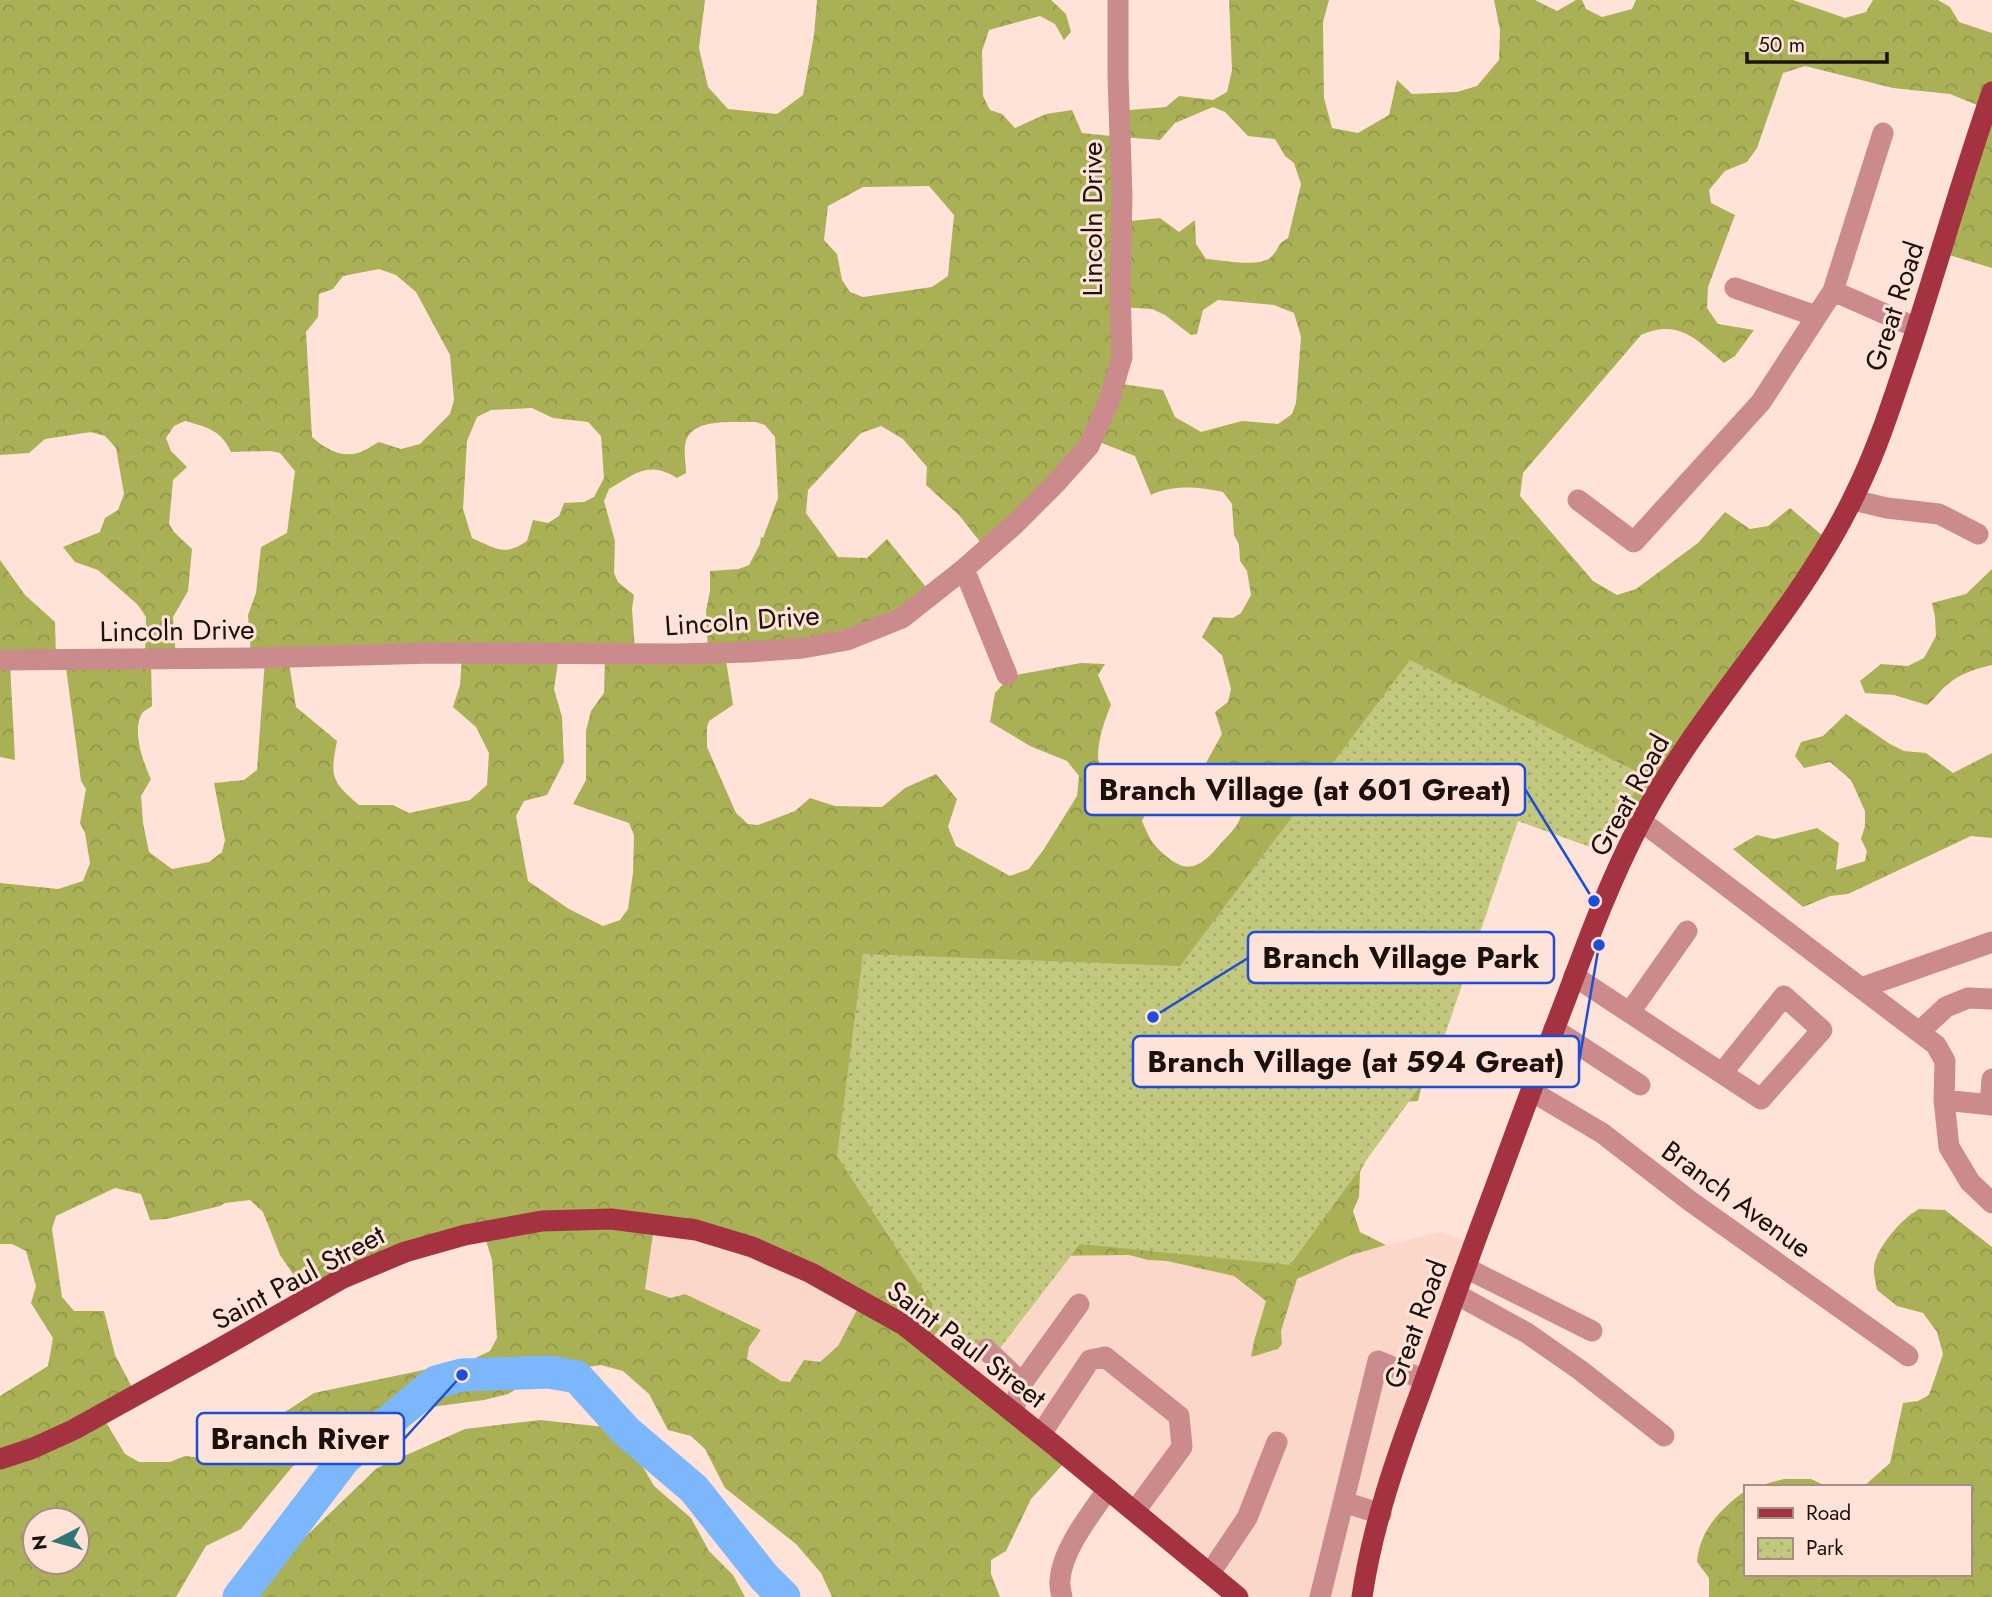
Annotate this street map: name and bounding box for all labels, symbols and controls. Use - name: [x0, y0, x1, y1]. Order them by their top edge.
- scale bar: [1747, 21, 1887, 65]
- text: 50 m: [1758, 30, 1805, 60]
- street label: Lincoln Drive: [1072, 141, 1113, 297]
- street label: Great Road: [1854, 236, 1935, 376]
- street label: Lincoln Drive: [663, 595, 821, 646]
- street label: Lincoln Drive: [99, 609, 255, 652]
- street label: Great Road: [1579, 727, 1680, 864]
- callout: Branch Village (at 601 Great): [1085, 764, 1525, 815]
- text: Branch Village (at 601 Great): [1099, 768, 1511, 811]
- callout: Branch Village Park: [1248, 932, 1554, 983]
- text: Branch Village Park: [1262, 936, 1540, 979]
- callout: Branch Village (at 594 Great): [1133, 1036, 1579, 1087]
- text: Branch Village (at 594 Great): [1147, 1040, 1565, 1083]
- street label: Branch Avenue: [1653, 1131, 1820, 1268]
- street label: Saint Paul Street: [205, 1215, 392, 1340]
- street label: Great Road: [1373, 1254, 1458, 1394]
- street label: Saint Paul Street: [878, 1271, 1055, 1418]
- callout: Branch River: [197, 1413, 404, 1464]
- text: Branch River: [210, 1417, 390, 1460]
- legend: [1744, 1485, 1971, 1576]
- text: Road: [1806, 1498, 1851, 1528]
- north arrow: [21, 1506, 91, 1576]
- text: Park: [1806, 1533, 1844, 1563]
- text: N: [25, 1534, 54, 1552]

